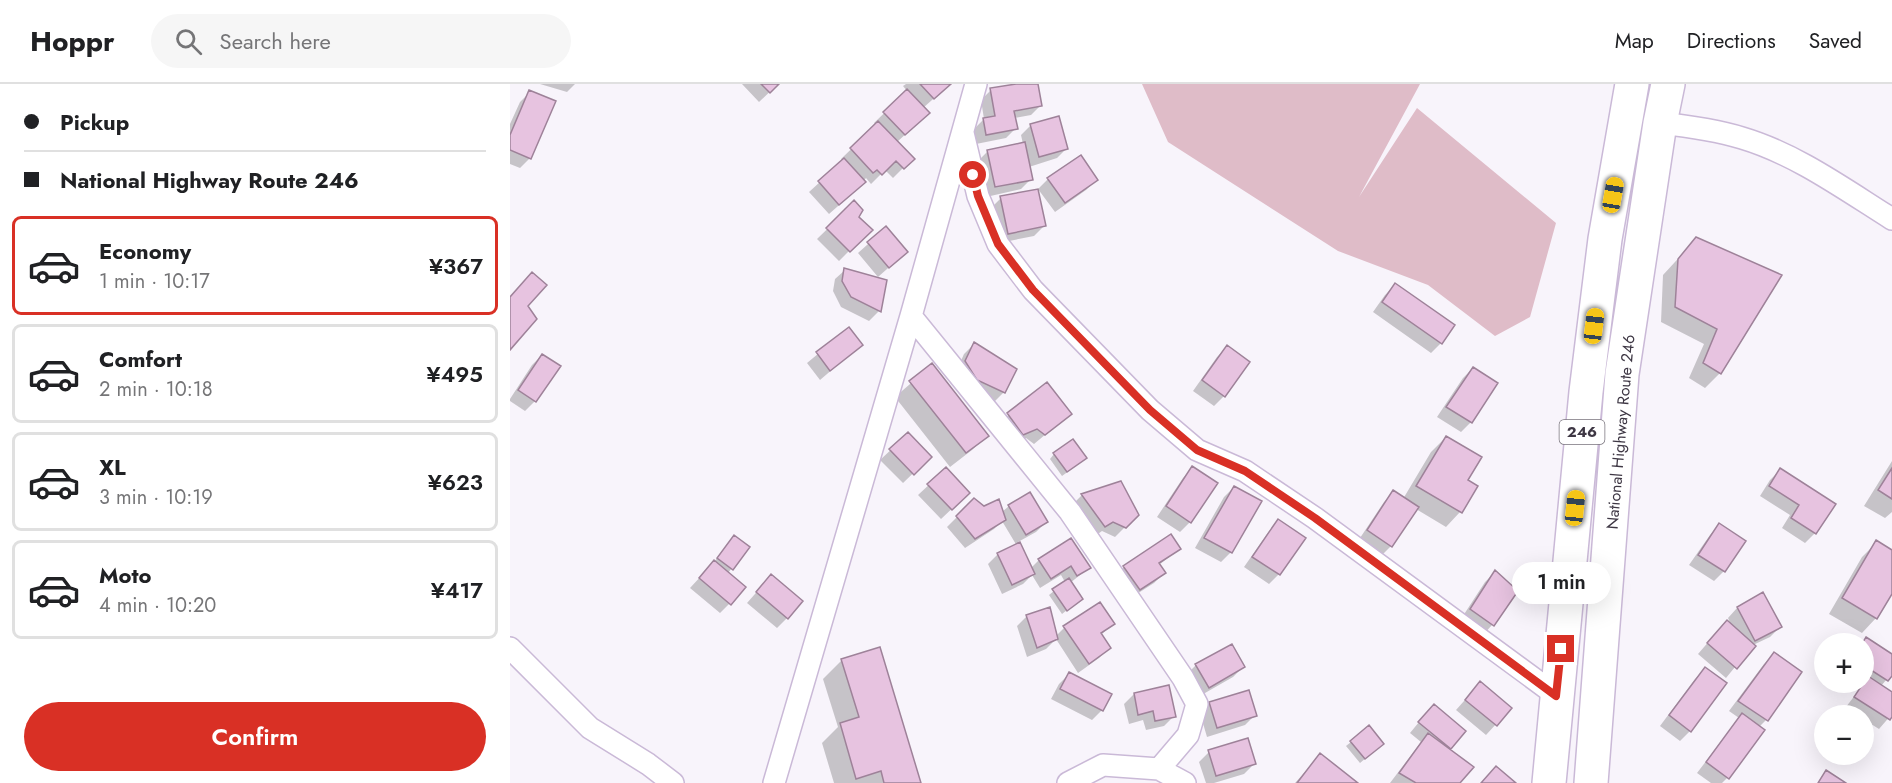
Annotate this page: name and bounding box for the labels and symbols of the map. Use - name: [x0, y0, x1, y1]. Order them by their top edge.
- route start: [959, 161, 986, 188]
- car: [1601, 176, 1625, 214]
- car: [1583, 307, 1605, 345]
- street label: National Highway Route 246: [1601, 334, 1640, 530]
- road number: 246: [1560, 420, 1604, 444]
- car: [1564, 489, 1586, 527]
- callout: 1 min: [1512, 562, 1610, 604]
- route end: [1547, 635, 1574, 662]

